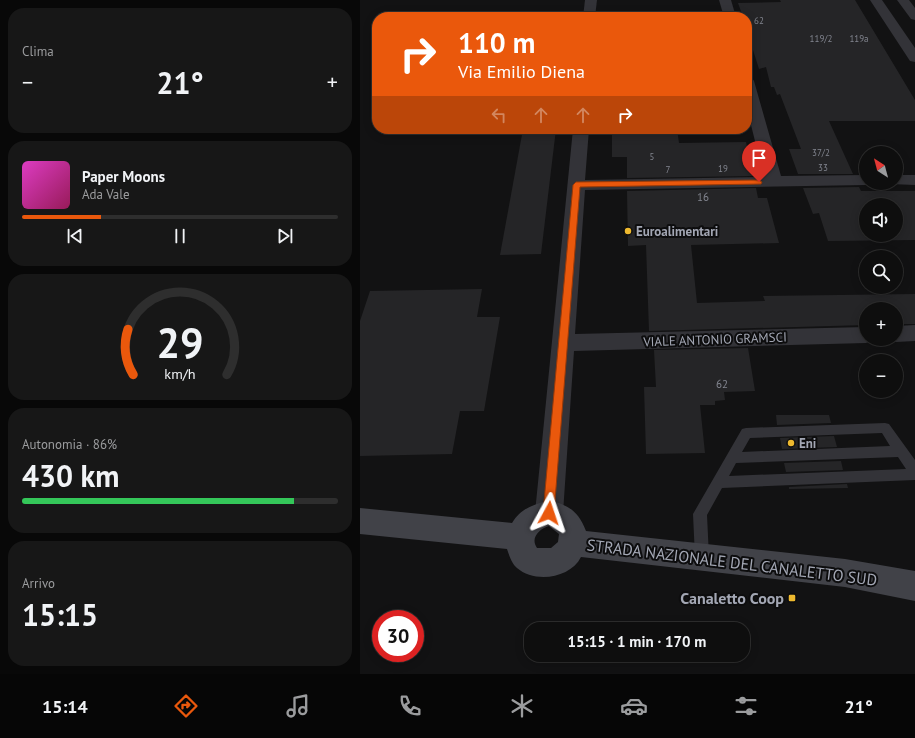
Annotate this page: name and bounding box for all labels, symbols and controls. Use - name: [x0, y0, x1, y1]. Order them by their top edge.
- house number: 62: [754, 15, 764, 26]
- text: 110 m: [458, 24, 535, 61]
- icon: right: [392, 28, 444, 80]
- house number: 119/2: [810, 33, 832, 44]
- house number: 119a: [849, 33, 869, 44]
- text: Clima: [22, 43, 54, 60]
- text: Via Emilio Diena: [458, 60, 585, 83]
- text: 21°: [156, 63, 204, 102]
- text: −: [22, 68, 33, 96]
- text: +: [327, 68, 338, 96]
- icon: left: [488, 104, 510, 126]
- icon: ahead: [530, 104, 552, 126]
- icon: ahead: [572, 104, 594, 126]
- icon: right: [614, 104, 636, 126]
- pin: [742, 141, 776, 182]
- north arrow: [859, 146, 903, 190]
- map controls: [859, 146, 903, 398]
- icon: arrive: [748, 147, 770, 169]
- house number: 37/2: [812, 147, 830, 158]
- house number: 5: [650, 151, 655, 162]
- house number: 33: [818, 162, 828, 173]
- house number: 19: [718, 163, 728, 174]
- house number: 7: [666, 164, 671, 175]
- text: Paper Moons: [82, 167, 165, 186]
- text: Ada Vale: [82, 186, 130, 203]
- house number: 16: [697, 190, 709, 204]
- button: sound: [859, 198, 903, 242]
- place label: Euroalimentari: [636, 223, 718, 240]
- icon: previous: [64, 225, 86, 247]
- icon: pause: [169, 225, 191, 247]
- icon: next: [274, 225, 296, 247]
- marker: Euroalimentari: [623, 226, 633, 236]
- button: search: [859, 250, 903, 294]
- button: +: [859, 302, 903, 346]
- text: 29: [156, 316, 204, 369]
- street label: VIALE ANTONIO GRAMSCI: [642, 328, 787, 351]
- button: −: [859, 354, 903, 398]
- text: km/h: [164, 364, 196, 383]
- house number: 62: [716, 377, 728, 391]
- place label: Eni: [799, 435, 816, 452]
- text: Autonomia · 86%: [22, 436, 117, 453]
- marker: Eni: [786, 438, 796, 448]
- text: 430 km: [22, 456, 120, 495]
- position arrow: [528, 492, 570, 534]
- street label: STRADA NAZIONALE DEL CANALETTO SUD: [586, 534, 878, 590]
- text: Arrivo: [22, 575, 55, 592]
- place label: Canaletto Coop: [680, 588, 784, 608]
- marker: Canaletto Coop: [787, 593, 797, 603]
- text: 15:15: [22, 595, 98, 634]
- speed limit sign: 30: [372, 610, 424, 662]
- text: 15:15 · 1 min · 170 m: [568, 632, 706, 651]
- icon: directions: [172, 692, 200, 720]
- icon: music: [284, 692, 312, 720]
- icon: phone: [396, 692, 424, 720]
- icon: climate: [508, 692, 536, 720]
- icon: car: [620, 692, 648, 720]
- icon: filters: [732, 692, 760, 720]
- text: 15:14: [42, 695, 88, 718]
- text: 21°: [845, 695, 873, 718]

